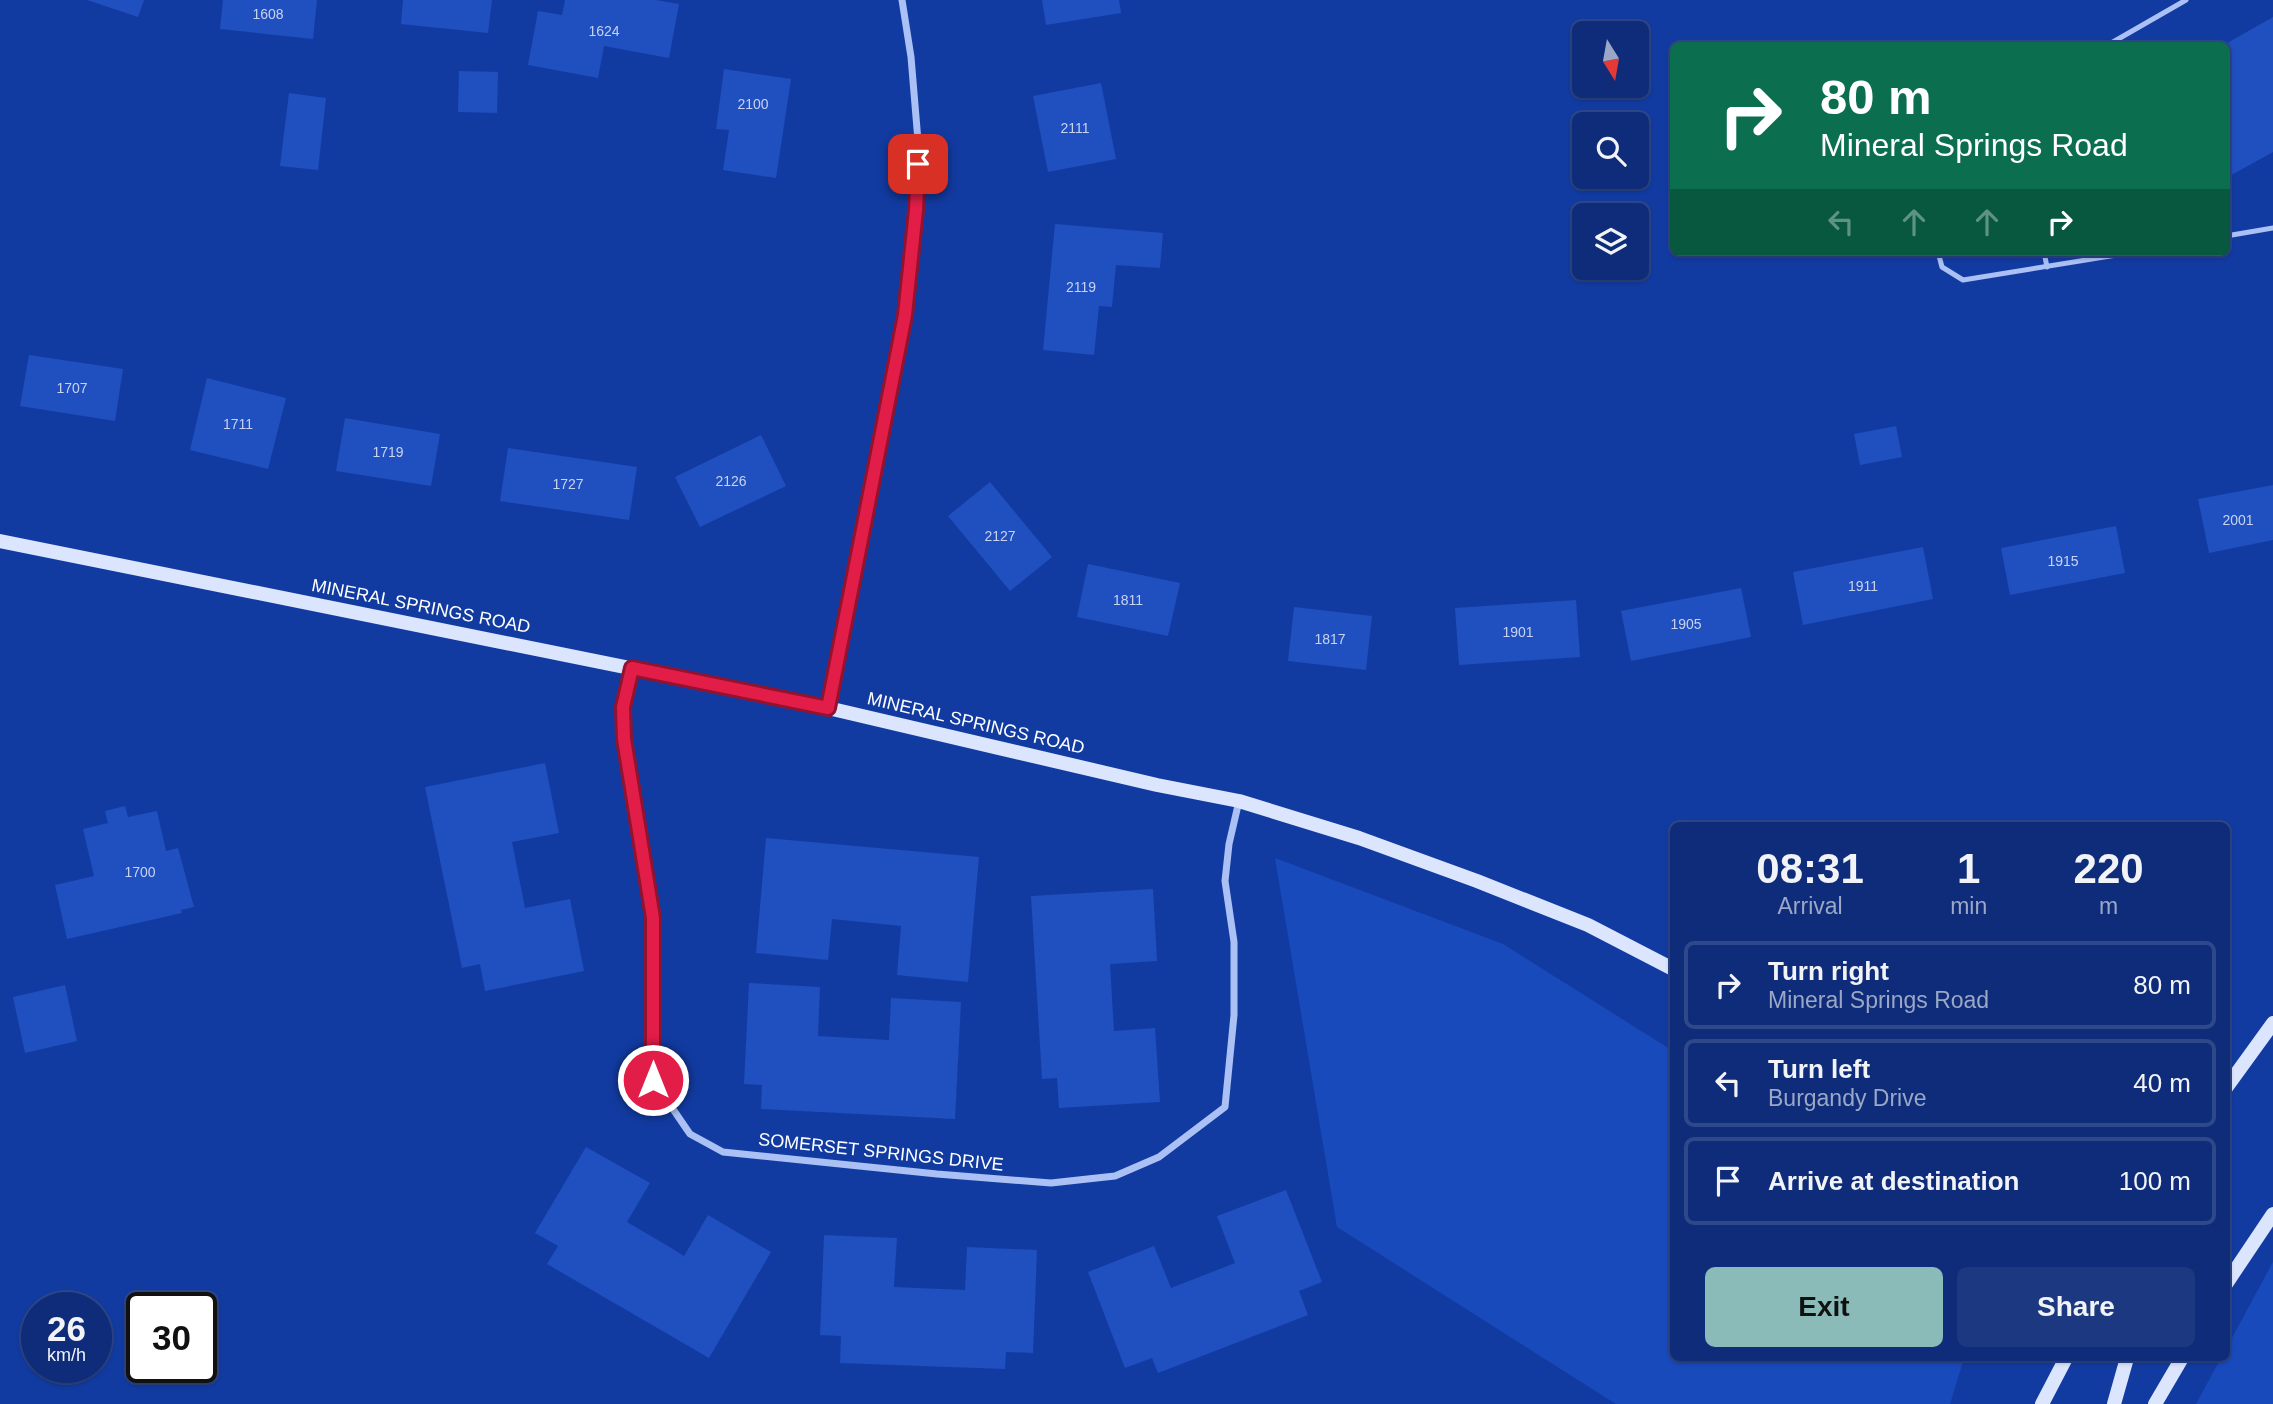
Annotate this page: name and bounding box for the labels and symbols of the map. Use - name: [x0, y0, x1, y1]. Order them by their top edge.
- house number: 1608: [252, 6, 284, 22]
- north arrow: [1572, 21, 1648, 98]
- house number: 1624: [588, 23, 620, 39]
- house number: 2100: [737, 96, 769, 112]
- house number: 2111: [1060, 120, 1090, 136]
- pin: [888, 134, 948, 194]
- house number: 2119: [1066, 279, 1096, 295]
- house number: 1707: [56, 380, 88, 396]
- house number: 1711: [223, 416, 253, 432]
- house number: 1719: [372, 444, 404, 460]
- house number: 2126: [715, 473, 747, 489]
- house number: 1727: [552, 476, 584, 492]
- house number: 2001: [2222, 512, 2254, 528]
- house number: 2127: [984, 528, 1016, 544]
- house number: 1915: [2047, 553, 2079, 569]
- street label: MINERAL SPRINGS ROAD: [310, 575, 532, 637]
- house number: 1911: [1848, 578, 1878, 594]
- house number: 1811: [1113, 592, 1143, 608]
- house number: 1905: [1670, 616, 1702, 632]
- house number: 1901: [1502, 624, 1534, 640]
- house number: 1817: [1314, 631, 1346, 647]
- street label: MINERAL SPRINGS ROAD: [865, 688, 1087, 758]
- house number: 1700: [124, 864, 156, 880]
- position arrow: [616, 1043, 690, 1117]
- street label: SOMERSET SPRINGS DRIVE: [757, 1129, 1005, 1175]
- speed limit sign: 30: [126, 1292, 217, 1383]

